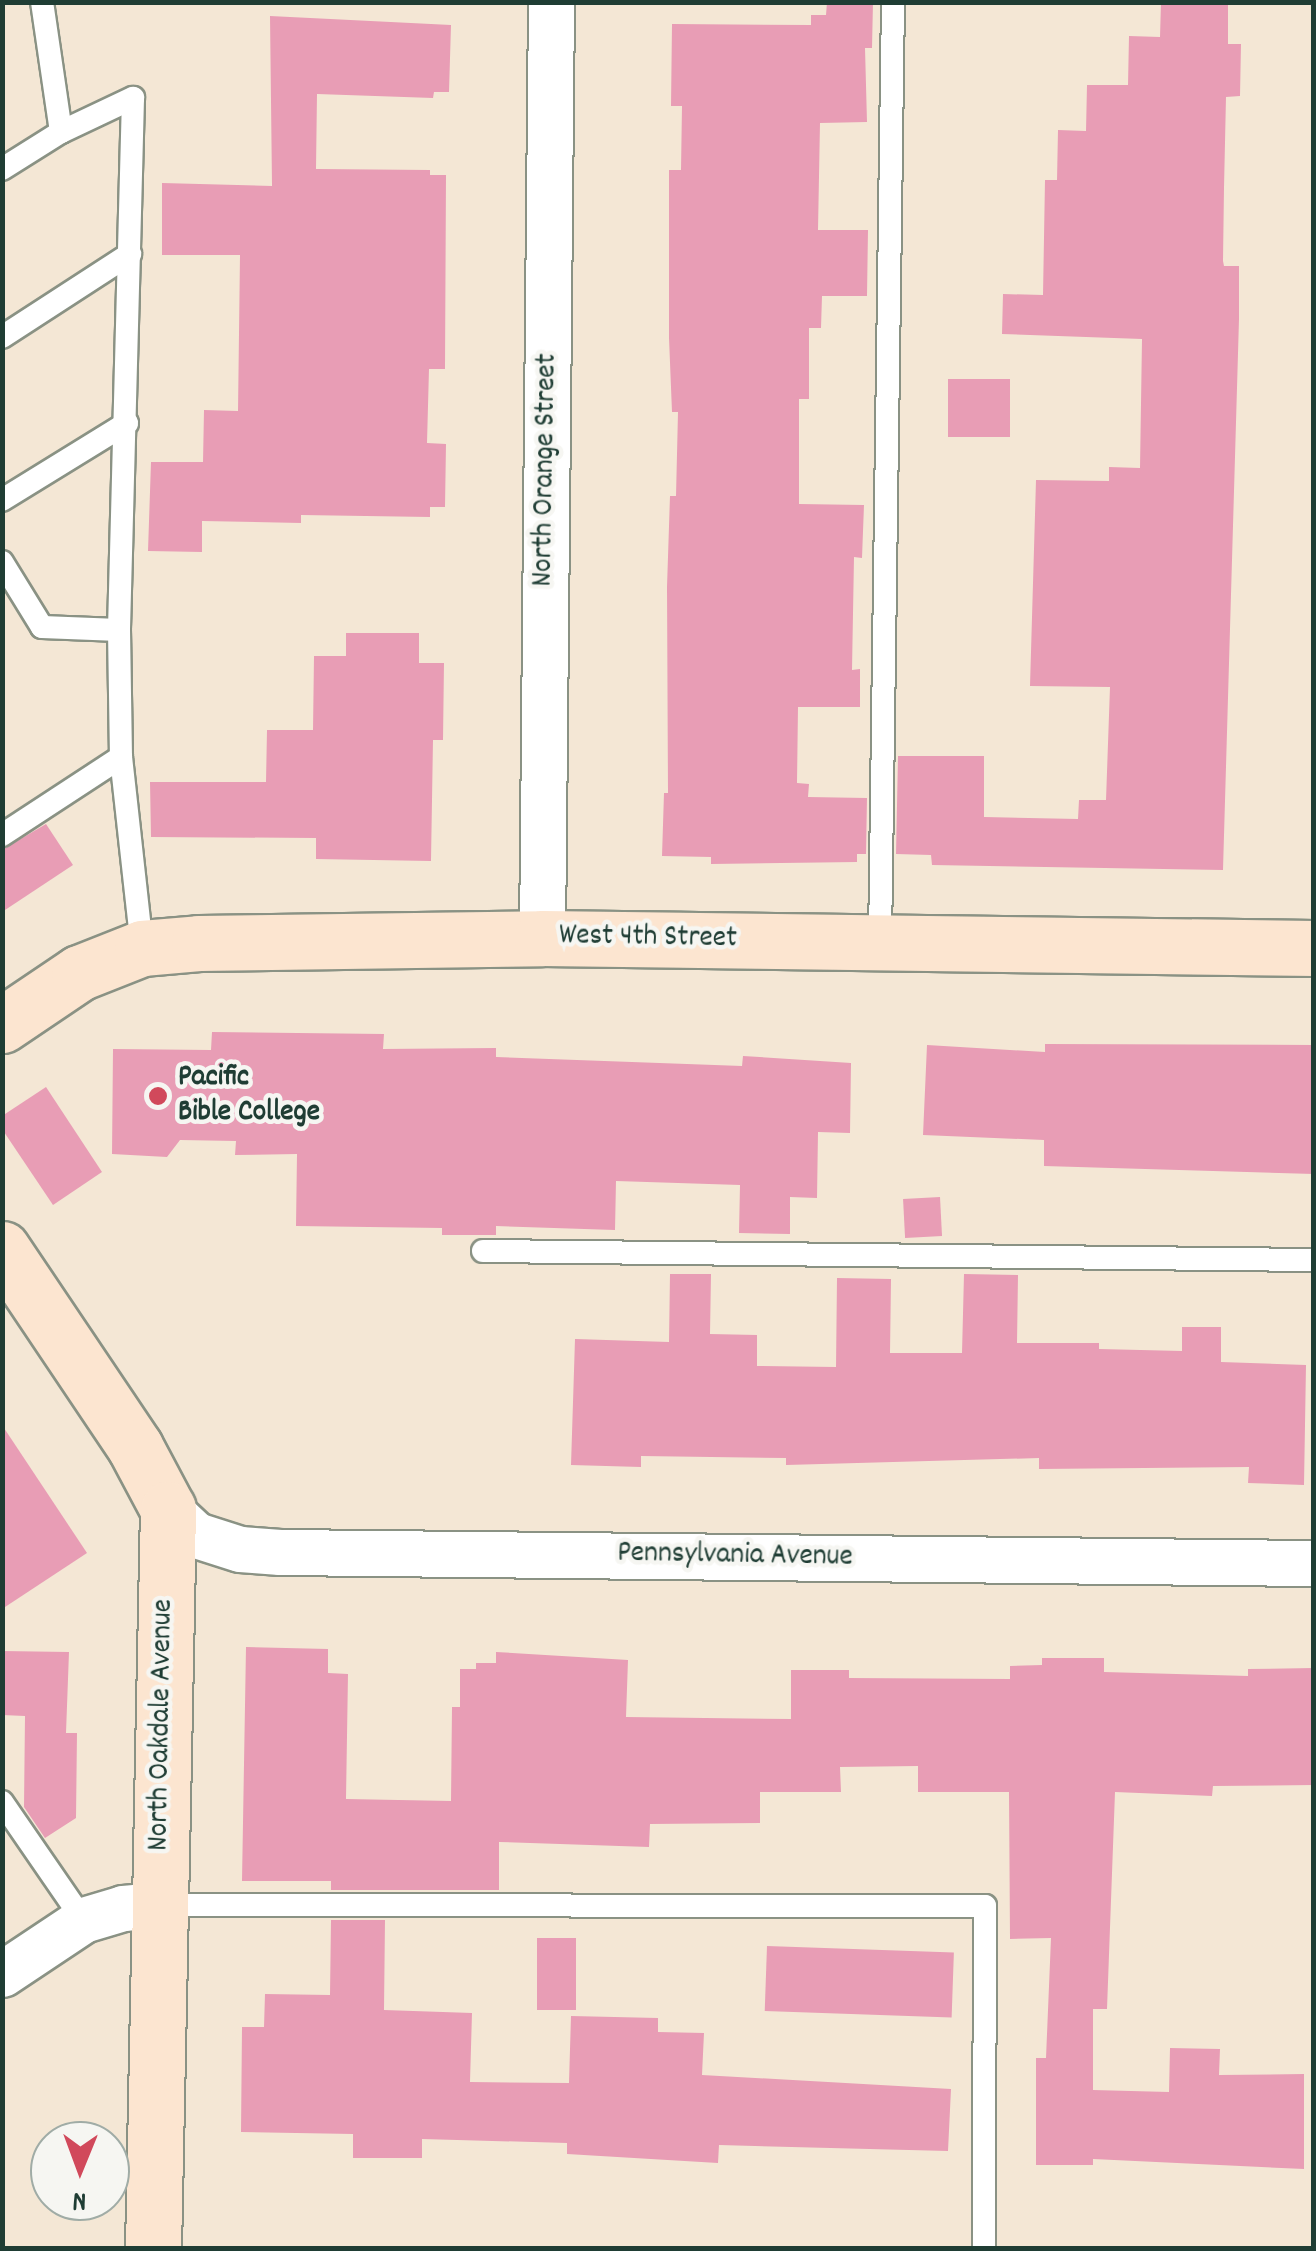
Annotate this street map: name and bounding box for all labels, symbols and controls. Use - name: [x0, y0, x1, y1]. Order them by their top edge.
- street label: North Orange Street: [527, 353, 567, 587]
- street label: West 4th Street: [559, 919, 737, 959]
- place label: Pacific Bible College: [178, 1061, 320, 1132]
- marker: Pacific Bible College: [147, 1085, 169, 1107]
- street label: Pennsylvania Avenue: [617, 1537, 853, 1577]
- street label: North Oakdale Avenue: [143, 1599, 183, 1851]
- north arrow: [30, 2121, 130, 2221]
- text: N: [72, 2179, 87, 2219]

